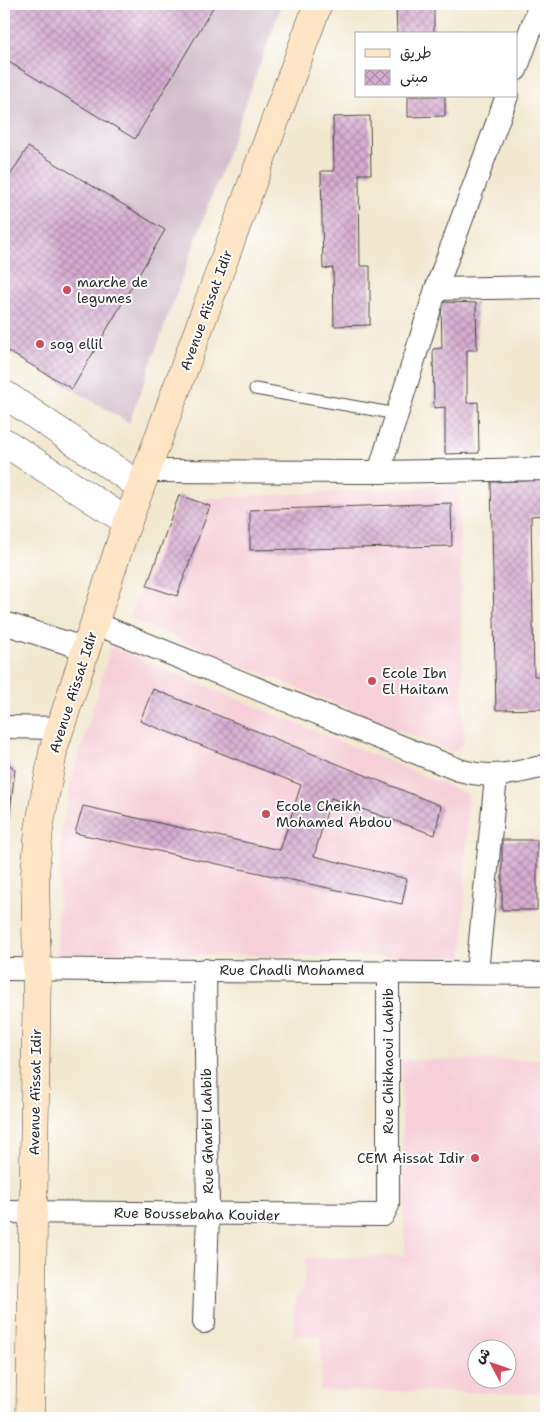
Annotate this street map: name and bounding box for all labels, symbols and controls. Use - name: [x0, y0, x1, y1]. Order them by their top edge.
- legend: [355, 32, 518, 98]
- text: طريق: [400, 43, 432, 63]
- text: مبنى: [400, 67, 428, 87]
- street label: Avenue Aïssat Idir: [176, 247, 236, 373]
- place label: marche de legumes: [77, 273, 148, 307]
- marker: marche de legumes: [61, 284, 73, 296]
- place label: sog ellil: [50, 335, 104, 353]
- marker: sog ellil: [34, 338, 46, 350]
- street label: Avenue Aïssat Idir: [45, 628, 101, 755]
- place label: Ecole Ibn El Haitam: [382, 664, 449, 698]
- marker: Ecole Ibn El Haitam: [366, 675, 378, 687]
- place label: Ecole Cheikh Mohamed Abdou: [276, 797, 392, 831]
- marker: Ecole Cheikh Mohamed Abdou: [260, 808, 272, 820]
- street label: Rue Chadli Mohamed: [220, 961, 365, 979]
- street label: Rue Chikhaoui Lahbib: [379, 988, 397, 1134]
- street label: Avenue Aïssat Idir: [25, 1028, 45, 1156]
- street label: Rue Gharbi Lahbib: [197, 1068, 217, 1194]
- place label: CEM Aissat Idir: [357, 1149, 465, 1167]
- marker: CEM Aissat Idir: [469, 1152, 481, 1164]
- street label: Rue Boussebaha Kouider: [114, 1204, 281, 1224]
- north arrow: [468, 1340, 518, 1390]
- text: ش: [470, 1344, 494, 1367]

